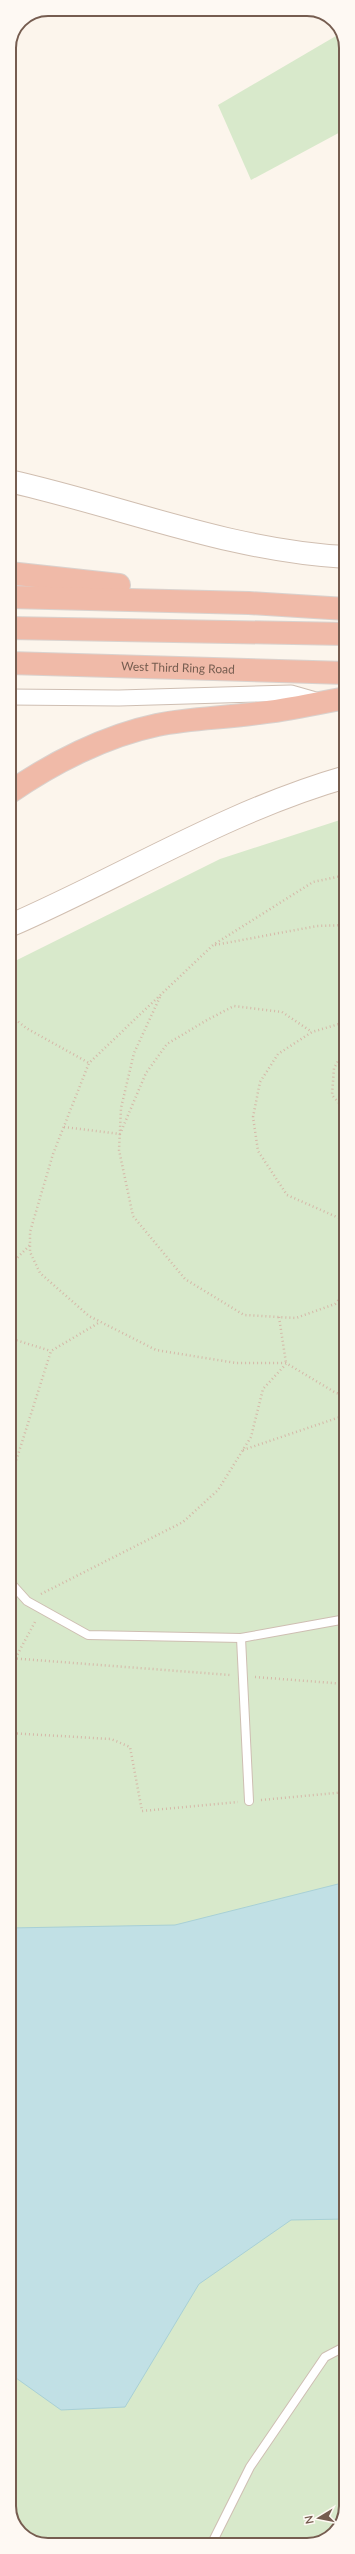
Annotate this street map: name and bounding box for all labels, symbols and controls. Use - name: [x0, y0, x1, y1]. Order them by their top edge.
- street label: West Third Ring Road: [121, 658, 235, 677]
- north arrow: [299, 2498, 339, 2538]
- text: N: [302, 2515, 316, 2525]

